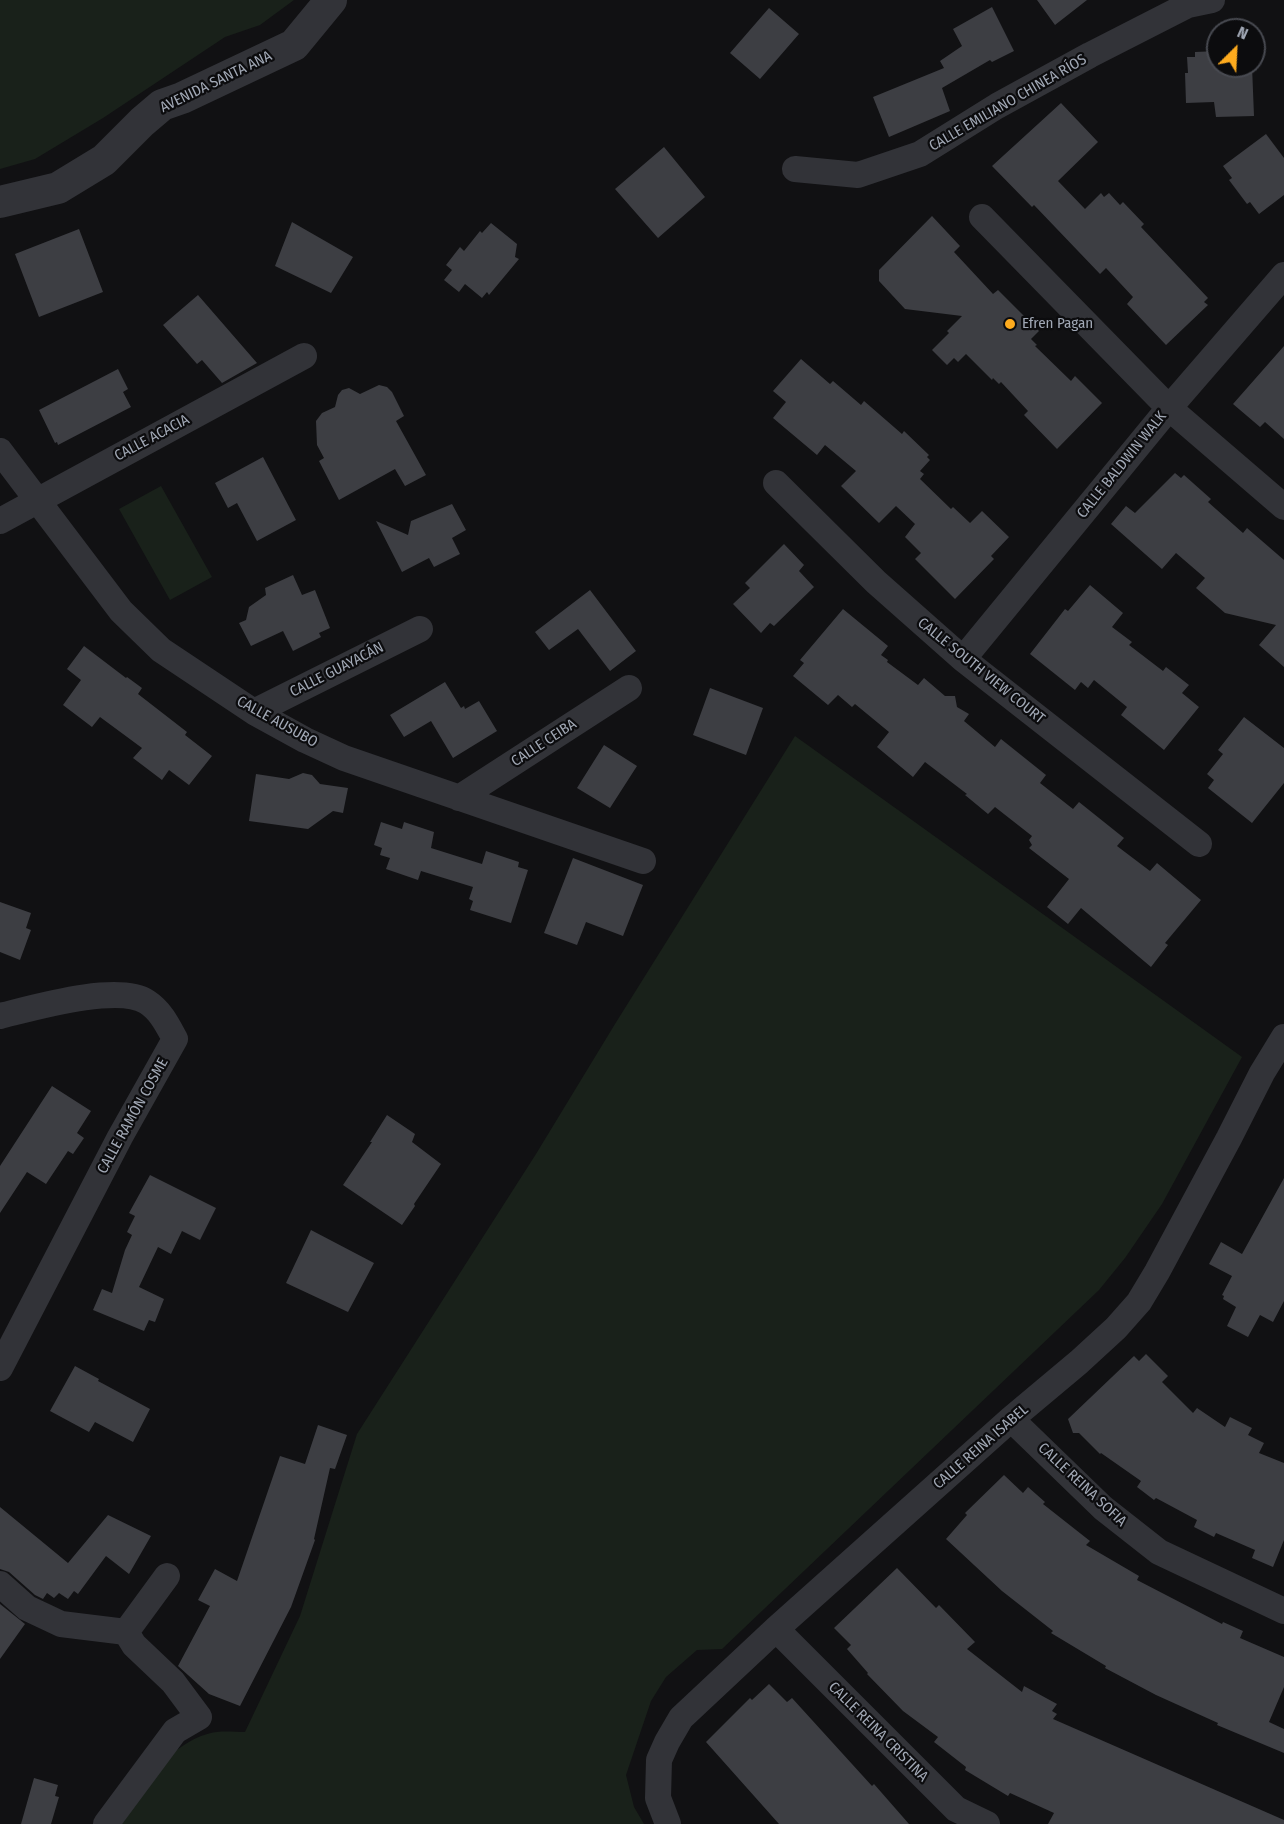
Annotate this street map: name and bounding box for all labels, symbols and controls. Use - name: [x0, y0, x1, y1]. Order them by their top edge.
- north arrow: [1206, 18, 1266, 78]
- text: N: [1234, 22, 1251, 44]
- street label: AVENIDA SANTA ANA: [157, 47, 275, 117]
- street label: CALLE EMILIANO CHINEA RÍOS: [926, 51, 1090, 155]
- place label: Efren Pagan: [1022, 315, 1093, 333]
- marker: Efren Pagan: [1003, 317, 1017, 331]
- street label: CALLE BALDWIN WALK: [1073, 408, 1171, 522]
- street label: CALLE ACACIA: [112, 411, 192, 465]
- street label: CALLE SOUTH VIEW COURT: [914, 614, 1048, 728]
- street label: CALLE GUAYACÁN: [287, 639, 387, 701]
- street label: CALLE AUSUBO: [233, 692, 321, 752]
- street label: CALLE CEIBA: [508, 715, 580, 771]
- street label: CALLE RAMÓN COSME: [94, 1055, 172, 1177]
- street label: CALLE REINA ISABEL: [930, 1401, 1032, 1493]
- street label: CALLE REINA SOFIA: [1034, 1439, 1130, 1531]
- street label: CALLE REINA CRISTINA: [824, 1678, 932, 1786]

